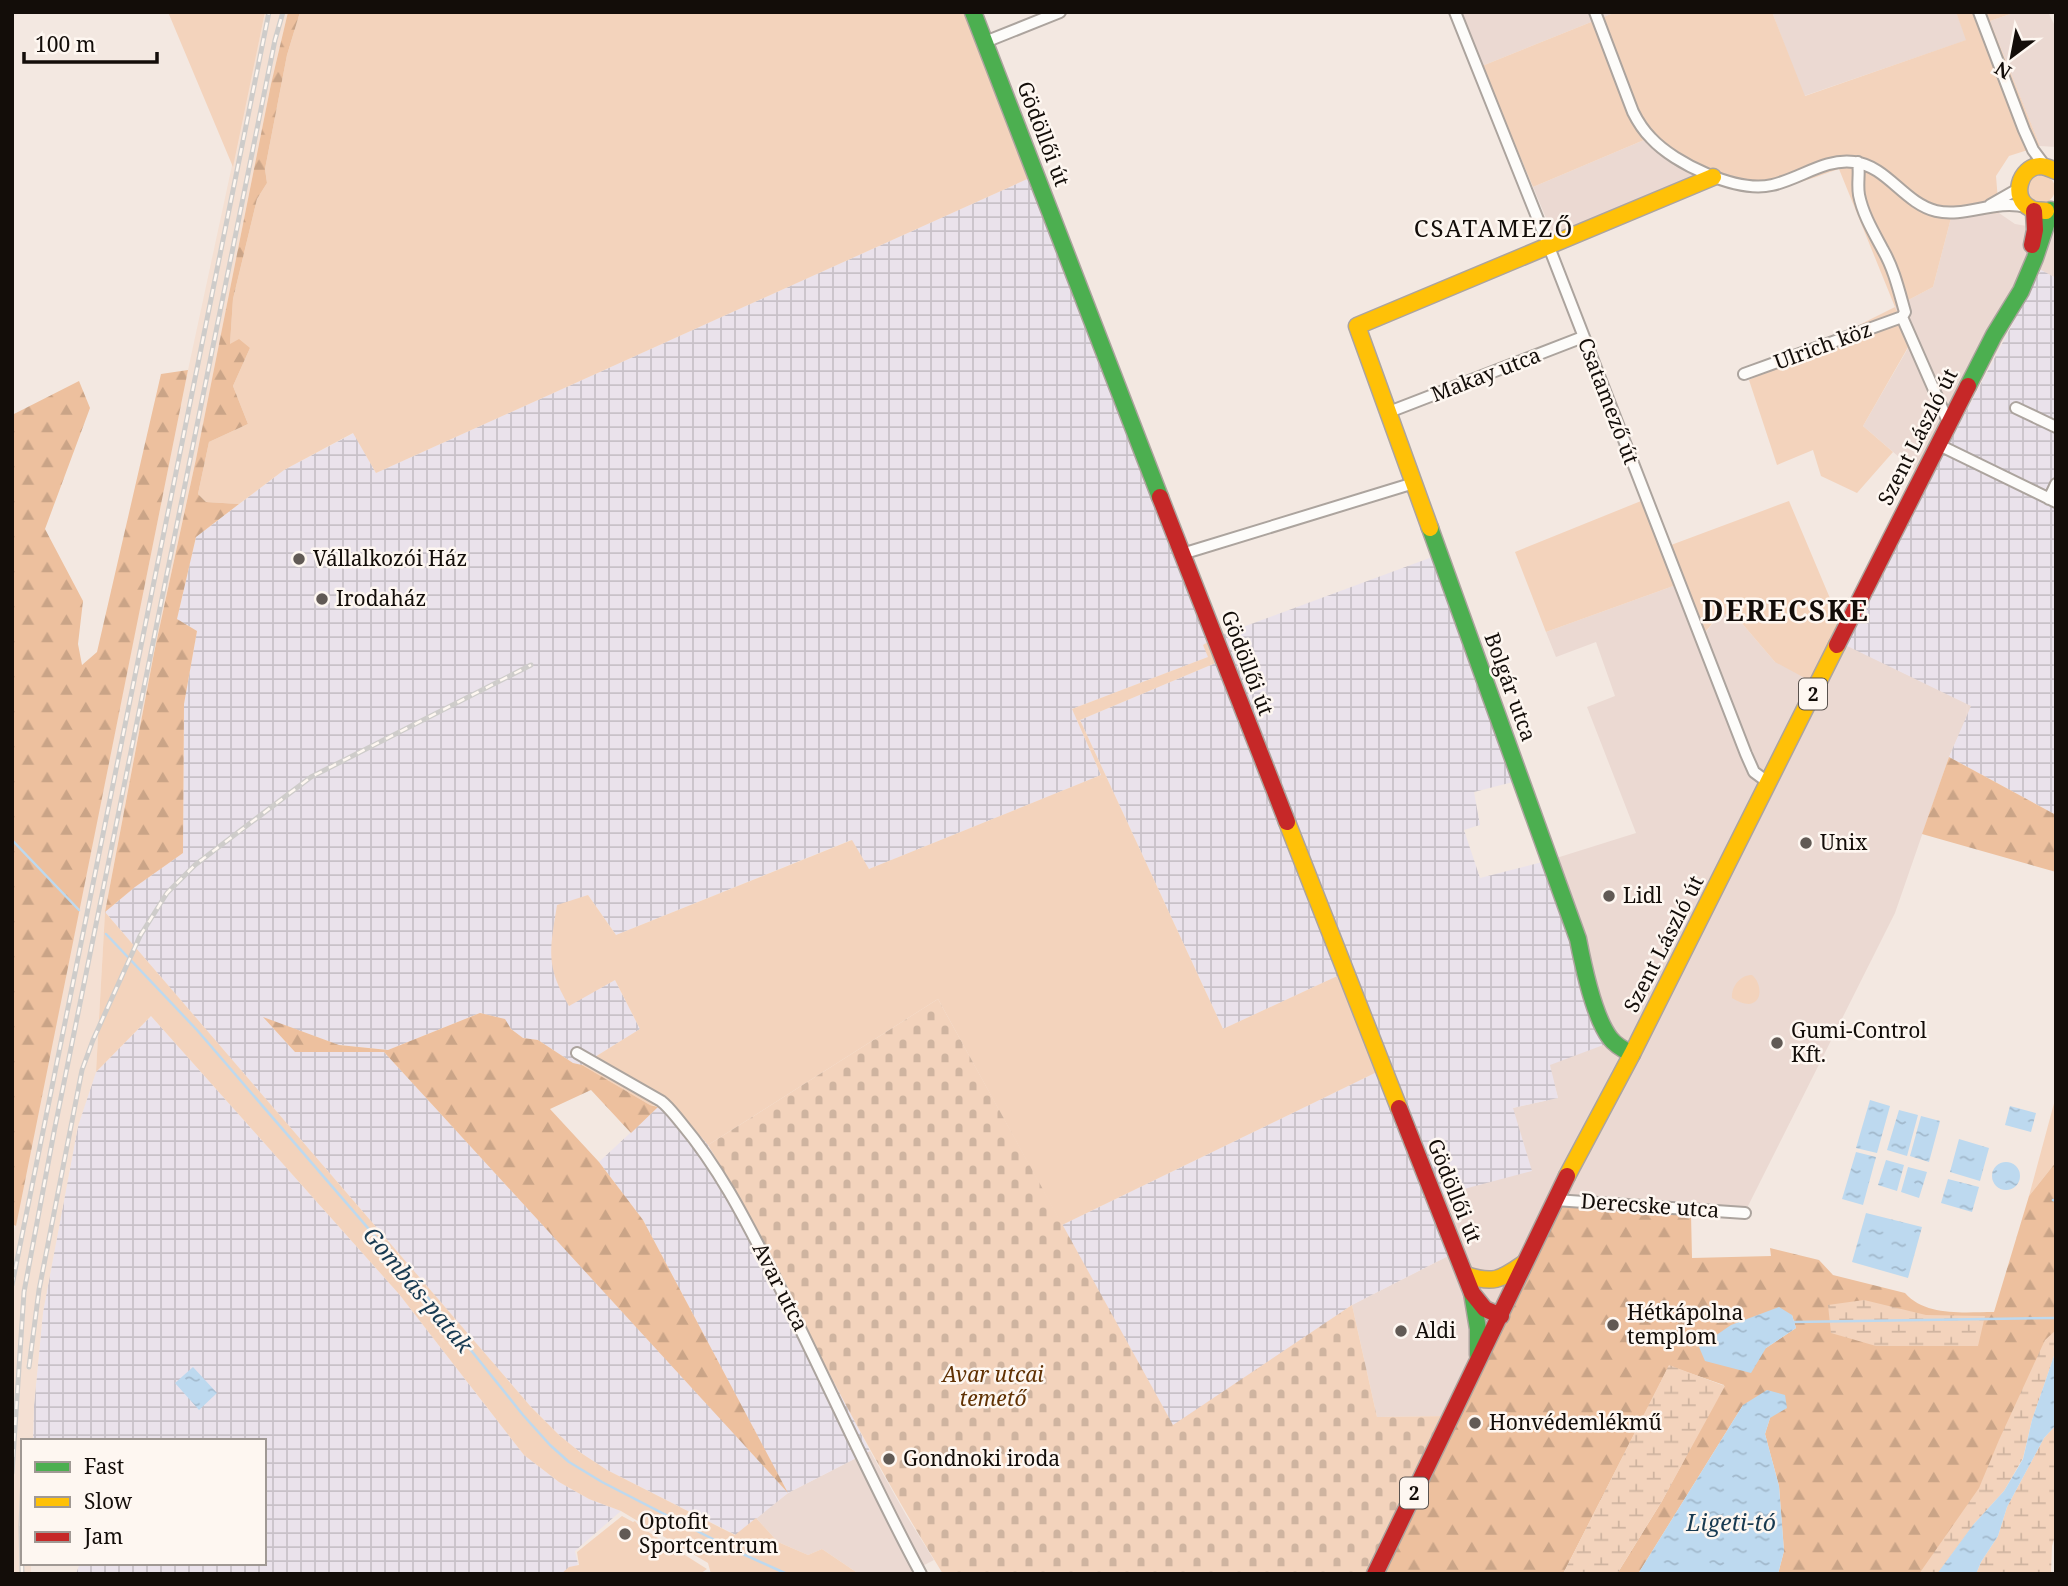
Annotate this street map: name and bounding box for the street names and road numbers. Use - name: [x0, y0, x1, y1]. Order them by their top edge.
- street label: Gödöllői út: [1011, 77, 1077, 190]
- street label: Ulrich köz: [1770, 314, 1875, 376]
- street label: Csatamező út: [1572, 333, 1646, 468]
- street label: Makay utca: [1427, 340, 1545, 408]
- street label: Szent László út: [1871, 363, 1964, 510]
- street label: Gödöllői út: [1215, 606, 1281, 719]
- street label: Bolgár utca: [1478, 628, 1544, 745]
- road number: 2: [1799, 678, 1827, 709]
- street label: Szent László út: [1617, 870, 1710, 1017]
- street label: Gödöllői út: [1421, 1134, 1489, 1247]
- street label: Derecske utca: [1580, 1186, 1720, 1224]
- street label: Avar utca: [747, 1238, 815, 1336]
- road number: 2: [1400, 1478, 1428, 1508]

